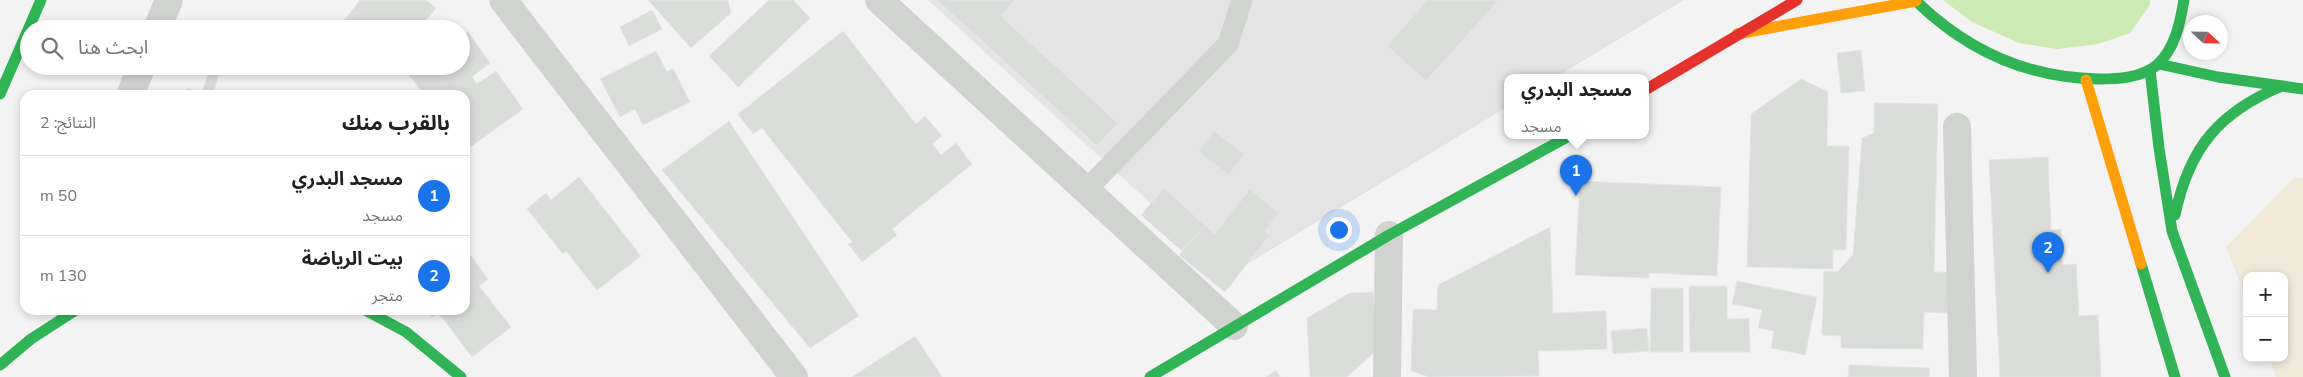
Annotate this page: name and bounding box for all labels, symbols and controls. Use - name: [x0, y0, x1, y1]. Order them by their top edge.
- north arrow: [2183, 15, 2228, 60]
- search box: [20, 20, 470, 75]
- icon: search: [38, 34, 66, 62]
- text: ابحث هنا: [78, 35, 148, 61]
- popup: [1504, 74, 1649, 139]
- text: مسجد البدري: [1521, 77, 1632, 103]
- text: بالقرب منك: [342, 109, 450, 137]
- text: النتائج: 2: [40, 112, 96, 134]
- text: مسجد: [1521, 116, 1562, 138]
- pin: 1: [1560, 155, 1592, 196]
- text: مسجد البدري: [292, 166, 403, 192]
- text: 50 m: [40, 185, 77, 207]
- text: 1: [429, 185, 439, 207]
- text: مسجد: [362, 205, 403, 227]
- your location: [1326, 217, 1352, 243]
- pin: 2: [2032, 232, 2064, 273]
- text: بيت الرياضة: [302, 246, 403, 272]
- text: 130 m: [40, 265, 87, 287]
- text: 2: [429, 265, 439, 287]
- map controls: [2243, 272, 2288, 362]
- button: +: [2243, 272, 2288, 317]
- text: متجر: [372, 285, 403, 307]
- button: −: [2243, 317, 2288, 362]

